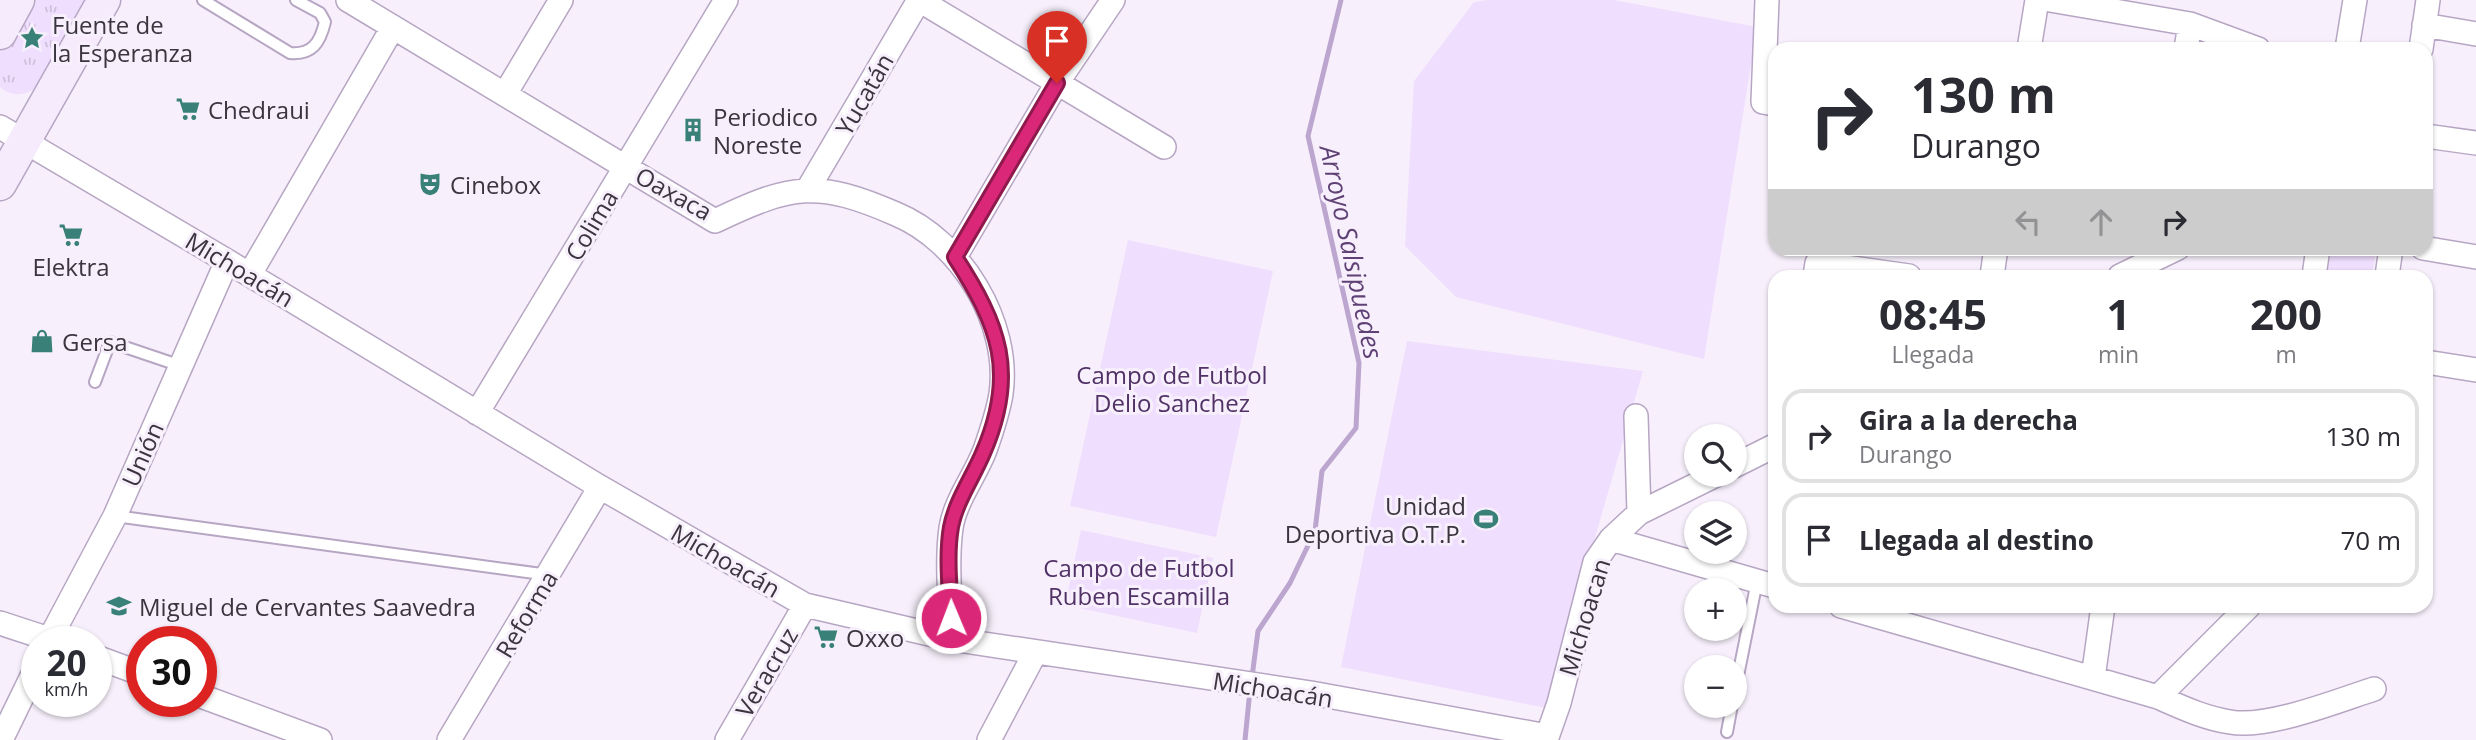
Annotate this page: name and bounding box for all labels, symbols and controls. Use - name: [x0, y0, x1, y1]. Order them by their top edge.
- place label: Fuente de la Esperanza: [52, 8, 193, 69]
- pin: [1027, 11, 1087, 83]
- icon: arrive: [1038, 22, 1076, 60]
- place icon: Fuente de la Esperanza: [18, 24, 46, 52]
- street label: Yucatán: [827, 47, 901, 141]
- text: 130 m: [1911, 61, 2056, 127]
- icon: right: [1796, 70, 1887, 161]
- place label: Chedraui: [208, 93, 310, 126]
- supermarket icon: Chedraui: [174, 95, 202, 123]
- place label: Periodico Noreste: [713, 100, 818, 161]
- building icon: Periodico Noreste: [679, 116, 707, 144]
- text: Durango: [1911, 124, 2041, 167]
- water label: Arroyo Salsipuedes: [1311, 140, 1392, 362]
- street label: Oaxaca: [630, 159, 718, 227]
- place label: Cinebox: [450, 168, 541, 201]
- theatre icon: Cinebox: [416, 170, 444, 198]
- street label: Colima: [557, 183, 625, 267]
- icon: left: [2009, 203, 2047, 241]
- icon: ahead: [2082, 203, 2120, 241]
- icon: right: [2155, 203, 2193, 241]
- supermarket icon: Elektra: [57, 221, 85, 249]
- street label: Michoacán: [180, 224, 300, 314]
- place label: Elektra: [32, 250, 110, 283]
- text: 08:45: [1879, 285, 1987, 342]
- text: 1: [2106, 285, 2131, 342]
- text: 200: [2250, 285, 2322, 342]
- place label: Gersa: [62, 325, 128, 358]
- shop icon: Gersa: [28, 327, 56, 355]
- text: Llegada: [1892, 338, 1974, 370]
- text: min: [2098, 338, 2139, 370]
- text: m: [2275, 338, 2297, 370]
- park label: Campo de Futbol Delio Sanchez: [1076, 358, 1268, 419]
- text: Gira a la derecha: [1859, 402, 2078, 438]
- street label: Unión: [113, 416, 171, 492]
- icon: right: [1800, 417, 1838, 455]
- text: 130 m: [2326, 418, 2401, 454]
- map controls: [1684, 424, 1747, 718]
- button: search: [1684, 424, 1747, 487]
- text: Durango: [1859, 438, 1952, 470]
- place label: Unidad Deportiva O.T.P.: [1285, 489, 1466, 550]
- button: layers: [1684, 501, 1747, 564]
- sports icon: Unidad Deportiva O.T.P.: [1472, 505, 1500, 533]
- street label: Michoacán: [665, 515, 787, 605]
- icon: arrive: [1800, 521, 1838, 559]
- text: Llegada al destino: [1859, 522, 2094, 558]
- text: 70 m: [2340, 522, 2401, 558]
- park label: Campo de Futbol Ruben Escamilla: [1043, 551, 1235, 612]
- street label: Michoacan: [1551, 554, 1617, 680]
- street label: Reforma: [487, 564, 565, 664]
- button: +: [1684, 578, 1747, 641]
- position arrow: [914, 581, 988, 655]
- place label: Miguel de Cervantes Saavedra: [139, 590, 476, 623]
- school or university icon: Miguel de Cervantes Saavedra: [105, 592, 133, 620]
- street label: Veracruz: [727, 621, 805, 723]
- place label: Oxxo: [846, 621, 904, 654]
- supermarket icon: Oxxo: [812, 623, 840, 651]
- speed limit sign: 30: [126, 626, 217, 717]
- text: 20: [46, 639, 87, 686]
- button: −: [1684, 655, 1747, 718]
- street label: Michoacán: [1211, 663, 1335, 715]
- text: km/h: [45, 677, 88, 701]

